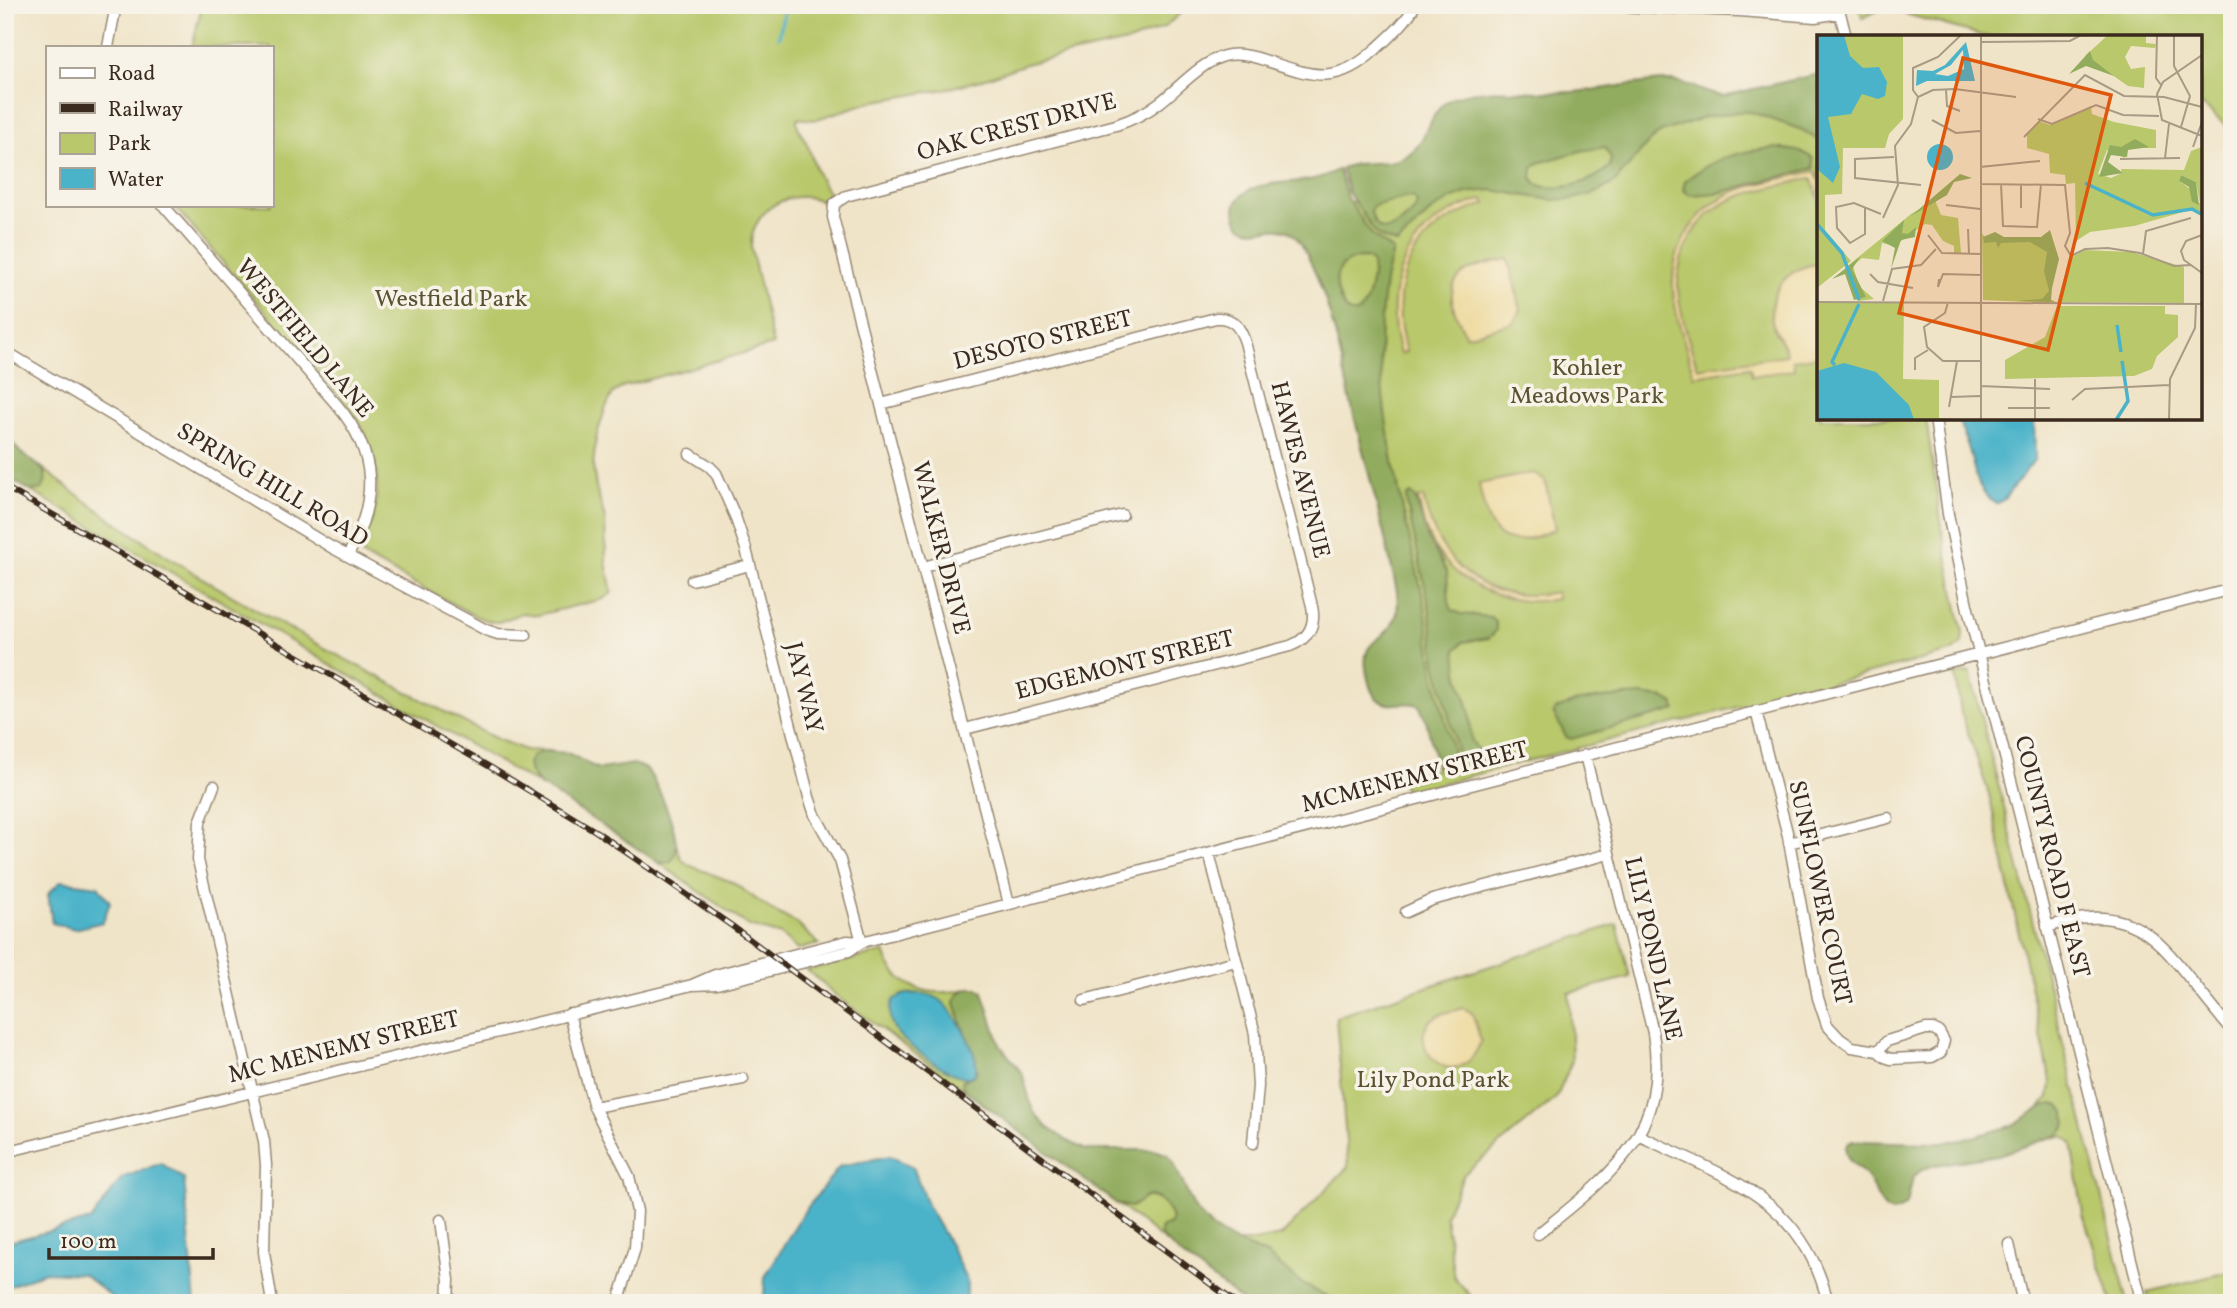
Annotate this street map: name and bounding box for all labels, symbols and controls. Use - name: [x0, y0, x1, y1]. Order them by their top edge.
- inset map: [1817, 35, 2202, 420]
- legend: [46, 46, 273, 206]
- text: Road: [108, 60, 155, 89]
- street label: OAK CREST DRIVE: [913, 85, 1121, 171]
- text: Railway: [108, 96, 184, 125]
- text: Park: [108, 130, 151, 159]
- text: Water: [108, 166, 164, 195]
- street label: WESTFIELD LANE: [227, 252, 381, 426]
- park label: Westfield Park: [374, 283, 528, 317]
- street label: DESOTO STREET: [950, 302, 1136, 380]
- park label: Kohler Meadows Park: [1510, 352, 1664, 414]
- street label: HAWES AVENUE: [1261, 378, 1337, 562]
- street label: SPRING HILL ROAD: [170, 415, 374, 557]
- street label: WALKER DRIVE: [902, 458, 978, 638]
- street label: EDGEMONT STREET: [1012, 622, 1238, 710]
- street label: JAY WAY: [775, 639, 831, 737]
- street label: COUNTY ROAD F EAST: [2004, 732, 2098, 982]
- street label: MCMENEMY STREET: [1298, 733, 1532, 823]
- street label: SUNFLOWER COURT: [1779, 778, 1859, 1008]
- street label: LILY POND LANE: [1614, 854, 1690, 1044]
- street label: MC MENEMY STREET: [225, 1003, 463, 1093]
- park label: Lily Pond Park: [1357, 1064, 1509, 1098]
- scale bar: [49, 1217, 214, 1261]
- text: 100 m: [60, 1228, 117, 1257]

